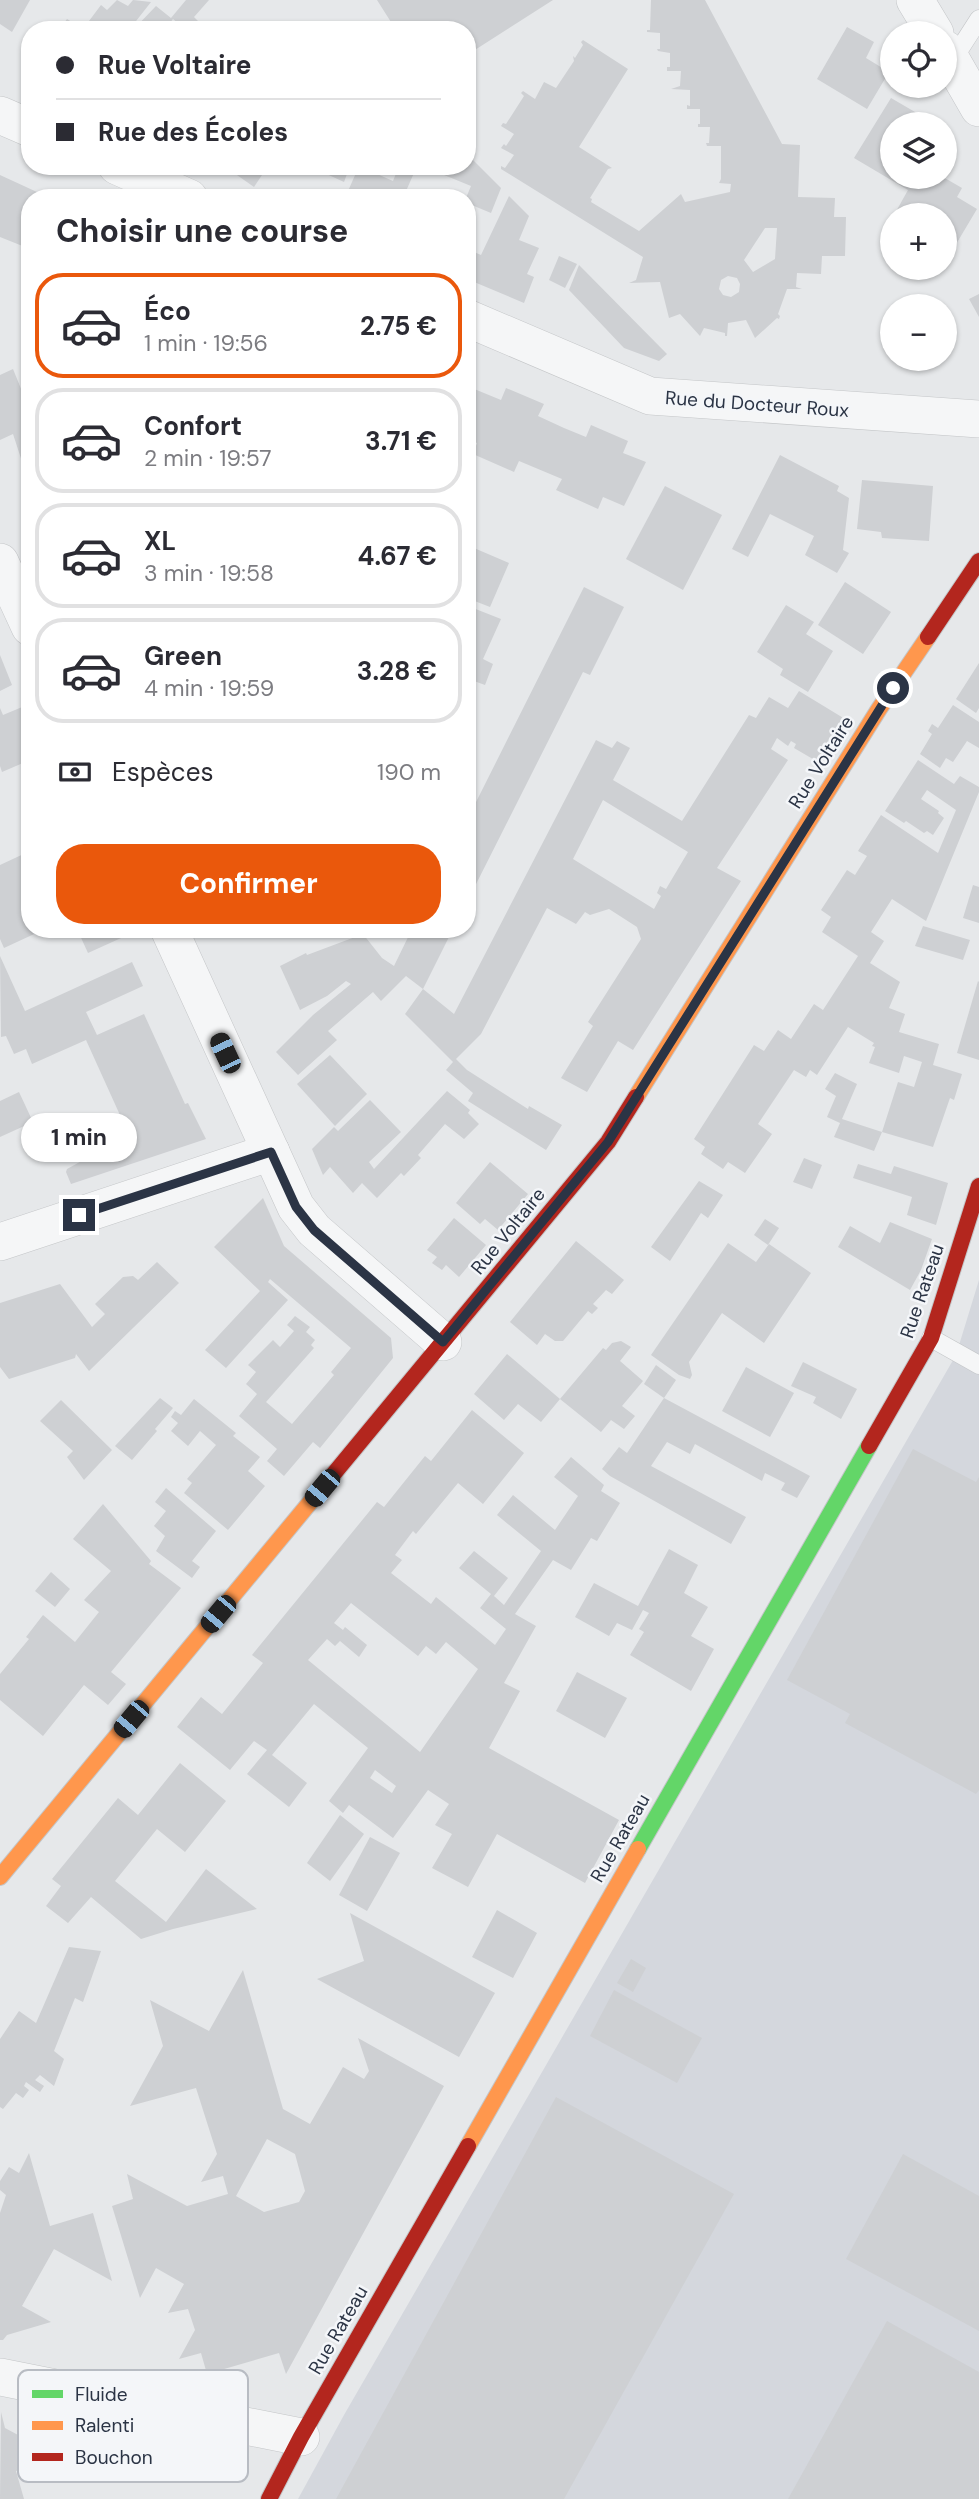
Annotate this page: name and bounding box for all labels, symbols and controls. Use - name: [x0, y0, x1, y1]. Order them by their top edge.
- map controls: [880, 21, 957, 371]
- button: locate: [880, 21, 957, 98]
- text: Rue Voltaire: [98, 48, 252, 82]
- button: layers: [880, 112, 957, 189]
- text: Rue des Écoles: [98, 115, 288, 149]
- button: +: [880, 203, 957, 280]
- text: Choisir une course: [56, 210, 348, 252]
- icon: car: [60, 294, 123, 357]
- text: Éco: [144, 294, 191, 328]
- button: −: [880, 294, 957, 371]
- text: 2.75 €: [360, 309, 437, 343]
- text: 1 min · 19:56: [144, 328, 268, 358]
- street label: Rue du Docteur Roux: [664, 385, 850, 423]
- icon: car: [60, 409, 123, 472]
- text: Confort: [144, 409, 242, 443]
- text: 3.71 €: [365, 424, 437, 458]
- text: 2 min · 19:57: [144, 443, 272, 473]
- icon: car: [60, 524, 123, 587]
- text: XL: [144, 524, 176, 558]
- text: 4.67 €: [358, 539, 437, 573]
- text: 3 min · 19:58: [144, 558, 274, 588]
- icon: car: [60, 639, 123, 702]
- text: Green: [144, 639, 222, 673]
- text: 3.28 €: [357, 654, 437, 688]
- route start: [877, 672, 909, 704]
- text: 4 min · 19:59: [144, 673, 274, 703]
- street label: Rue Voltaire: [783, 711, 859, 813]
- icon: cash: [56, 753, 94, 791]
- text: Espèces: [112, 755, 213, 789]
- text: 190 m: [377, 757, 441, 787]
- button: Confirmer: [56, 844, 441, 924]
- car: [207, 1030, 244, 1076]
- callout: 1 min: [21, 1114, 137, 1162]
- text: 1 min: [51, 1122, 107, 1152]
- street label: Rue Voltaire: [465, 1182, 551, 1280]
- route end: [63, 1199, 95, 1231]
- street label: Rue Rateau: [894, 1240, 950, 1342]
- car: [301, 1465, 344, 1511]
- car: [197, 1591, 240, 1637]
- car: [110, 1696, 153, 1742]
- street label: Rue Rateau: [585, 1789, 655, 1887]
- street label: Rue Rateau: [303, 2281, 373, 2379]
- legend: [18, 2370, 248, 2482]
- text: Fluide: [75, 2382, 128, 2407]
- text: Ralenti: [75, 2413, 134, 2438]
- text: Bouchon: [75, 2445, 153, 2470]

